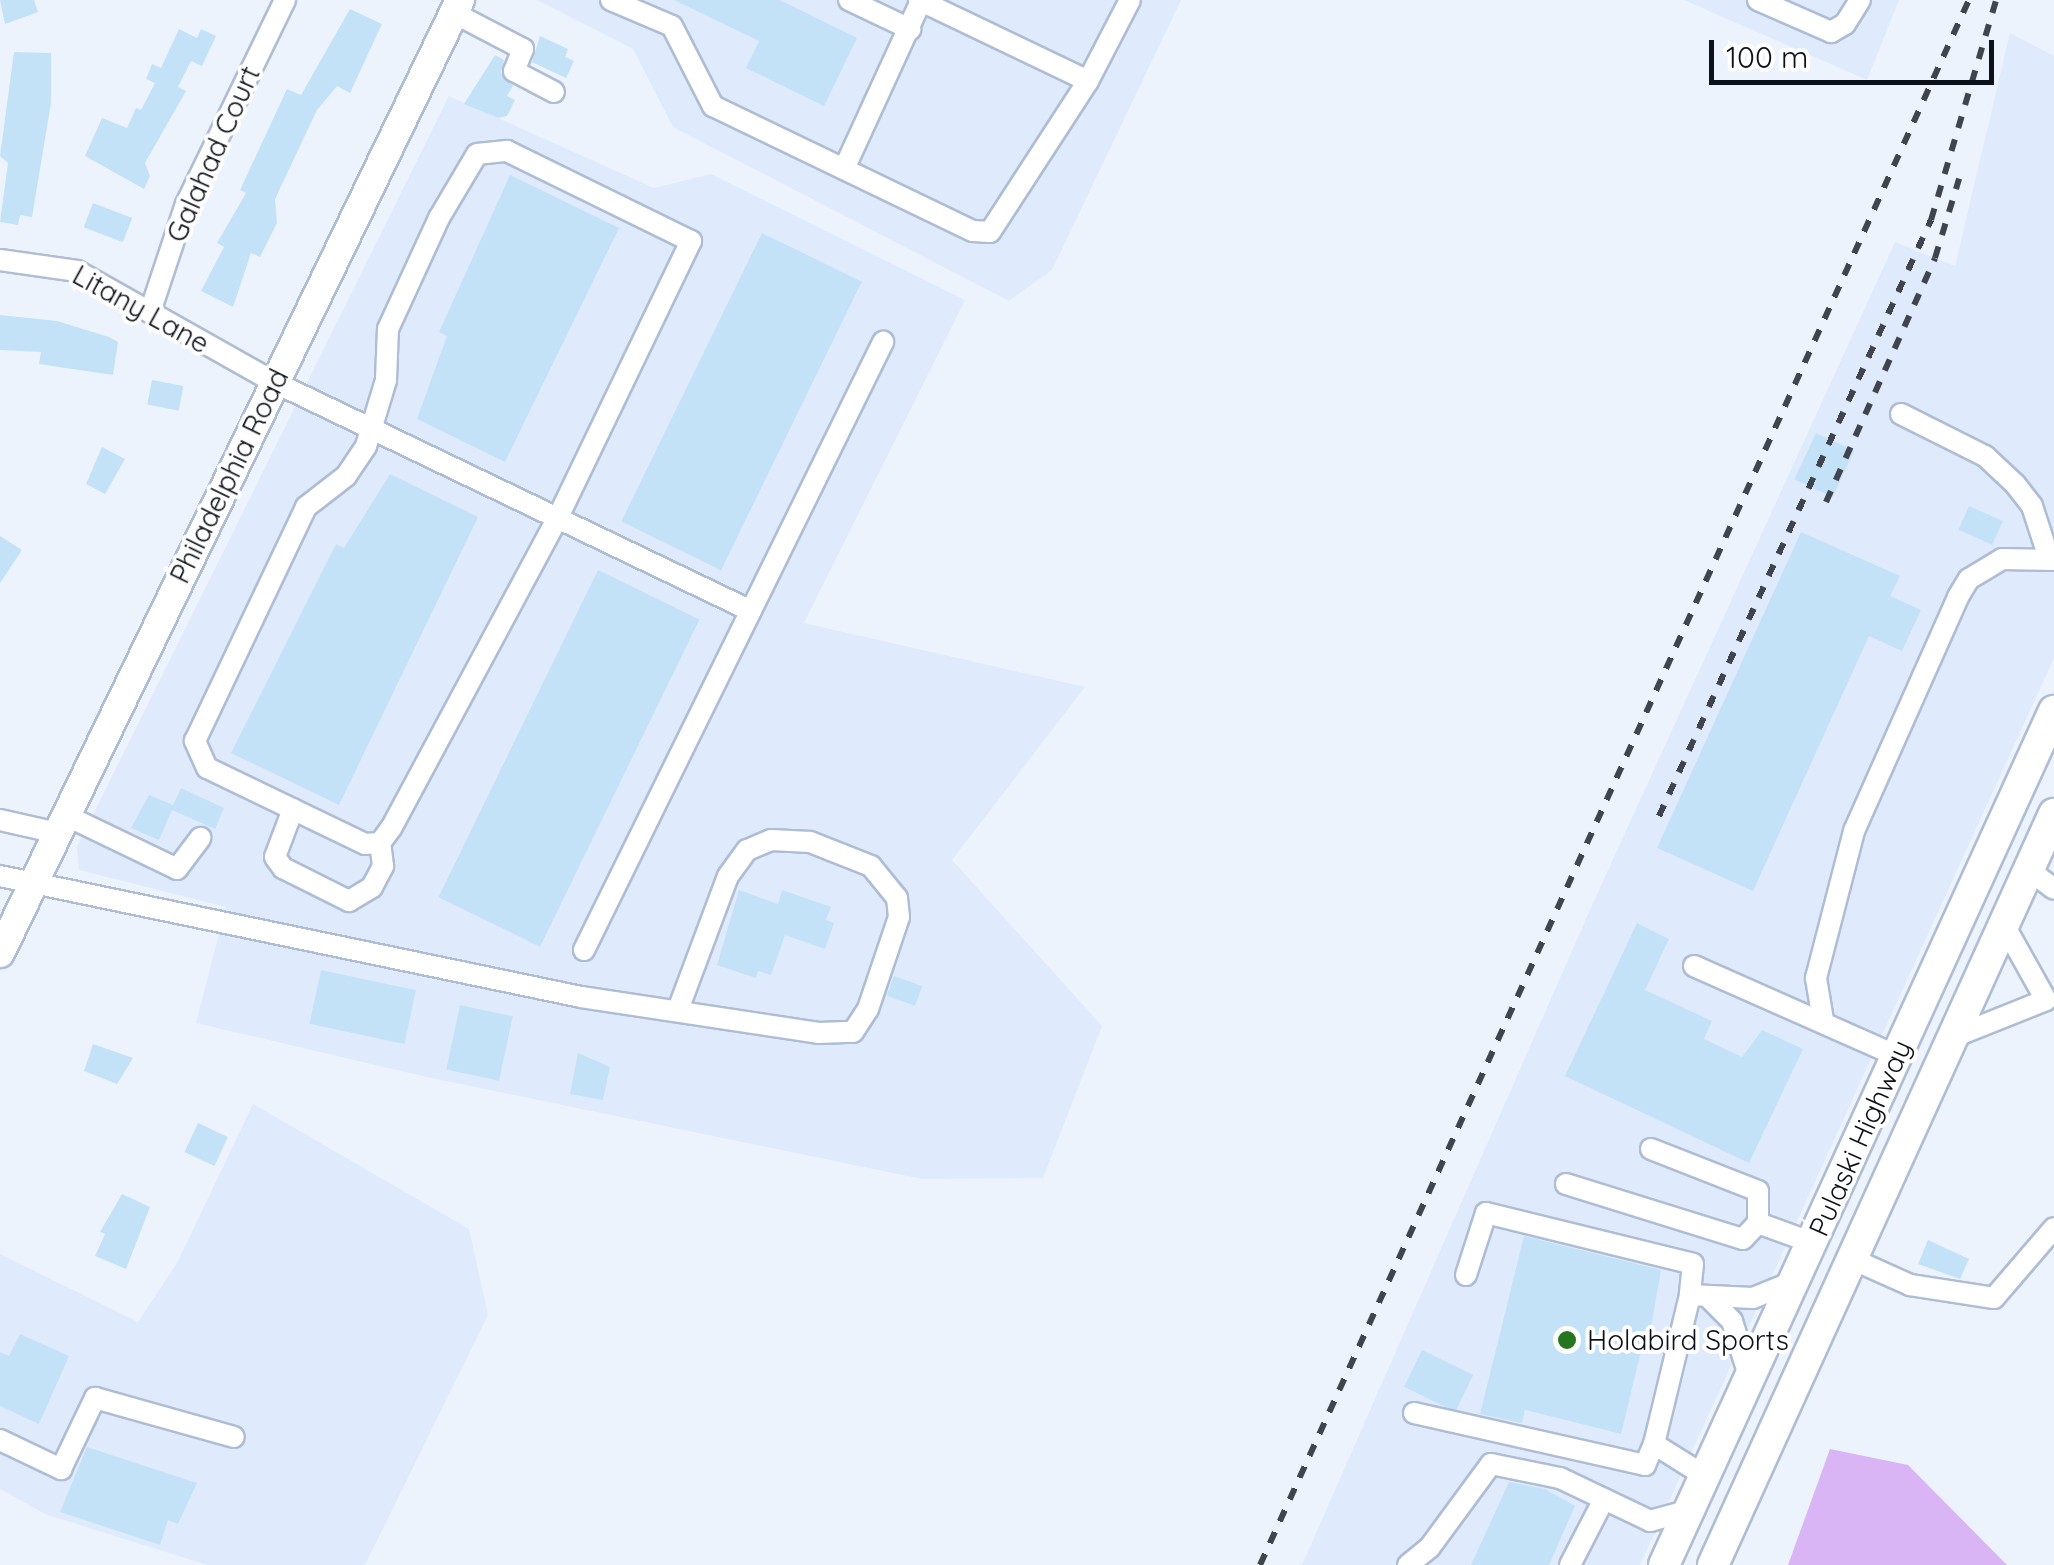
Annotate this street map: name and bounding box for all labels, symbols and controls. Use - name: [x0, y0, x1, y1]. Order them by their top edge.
- scale bar: [1714, 20, 1999, 82]
- text: 100 m: [1726, 38, 1808, 76]
- street label: Galahad Court: [159, 61, 267, 247]
- street label: Litany Lane: [67, 258, 215, 360]
- street label: Philadelphia Road: [163, 363, 295, 589]
- street label: Pulaski Highway: [1802, 1035, 1918, 1241]
- place label: Holabird Sports: [1587, 1323, 1789, 1357]
- marker: Holabird Sports: [1556, 1329, 1578, 1351]

